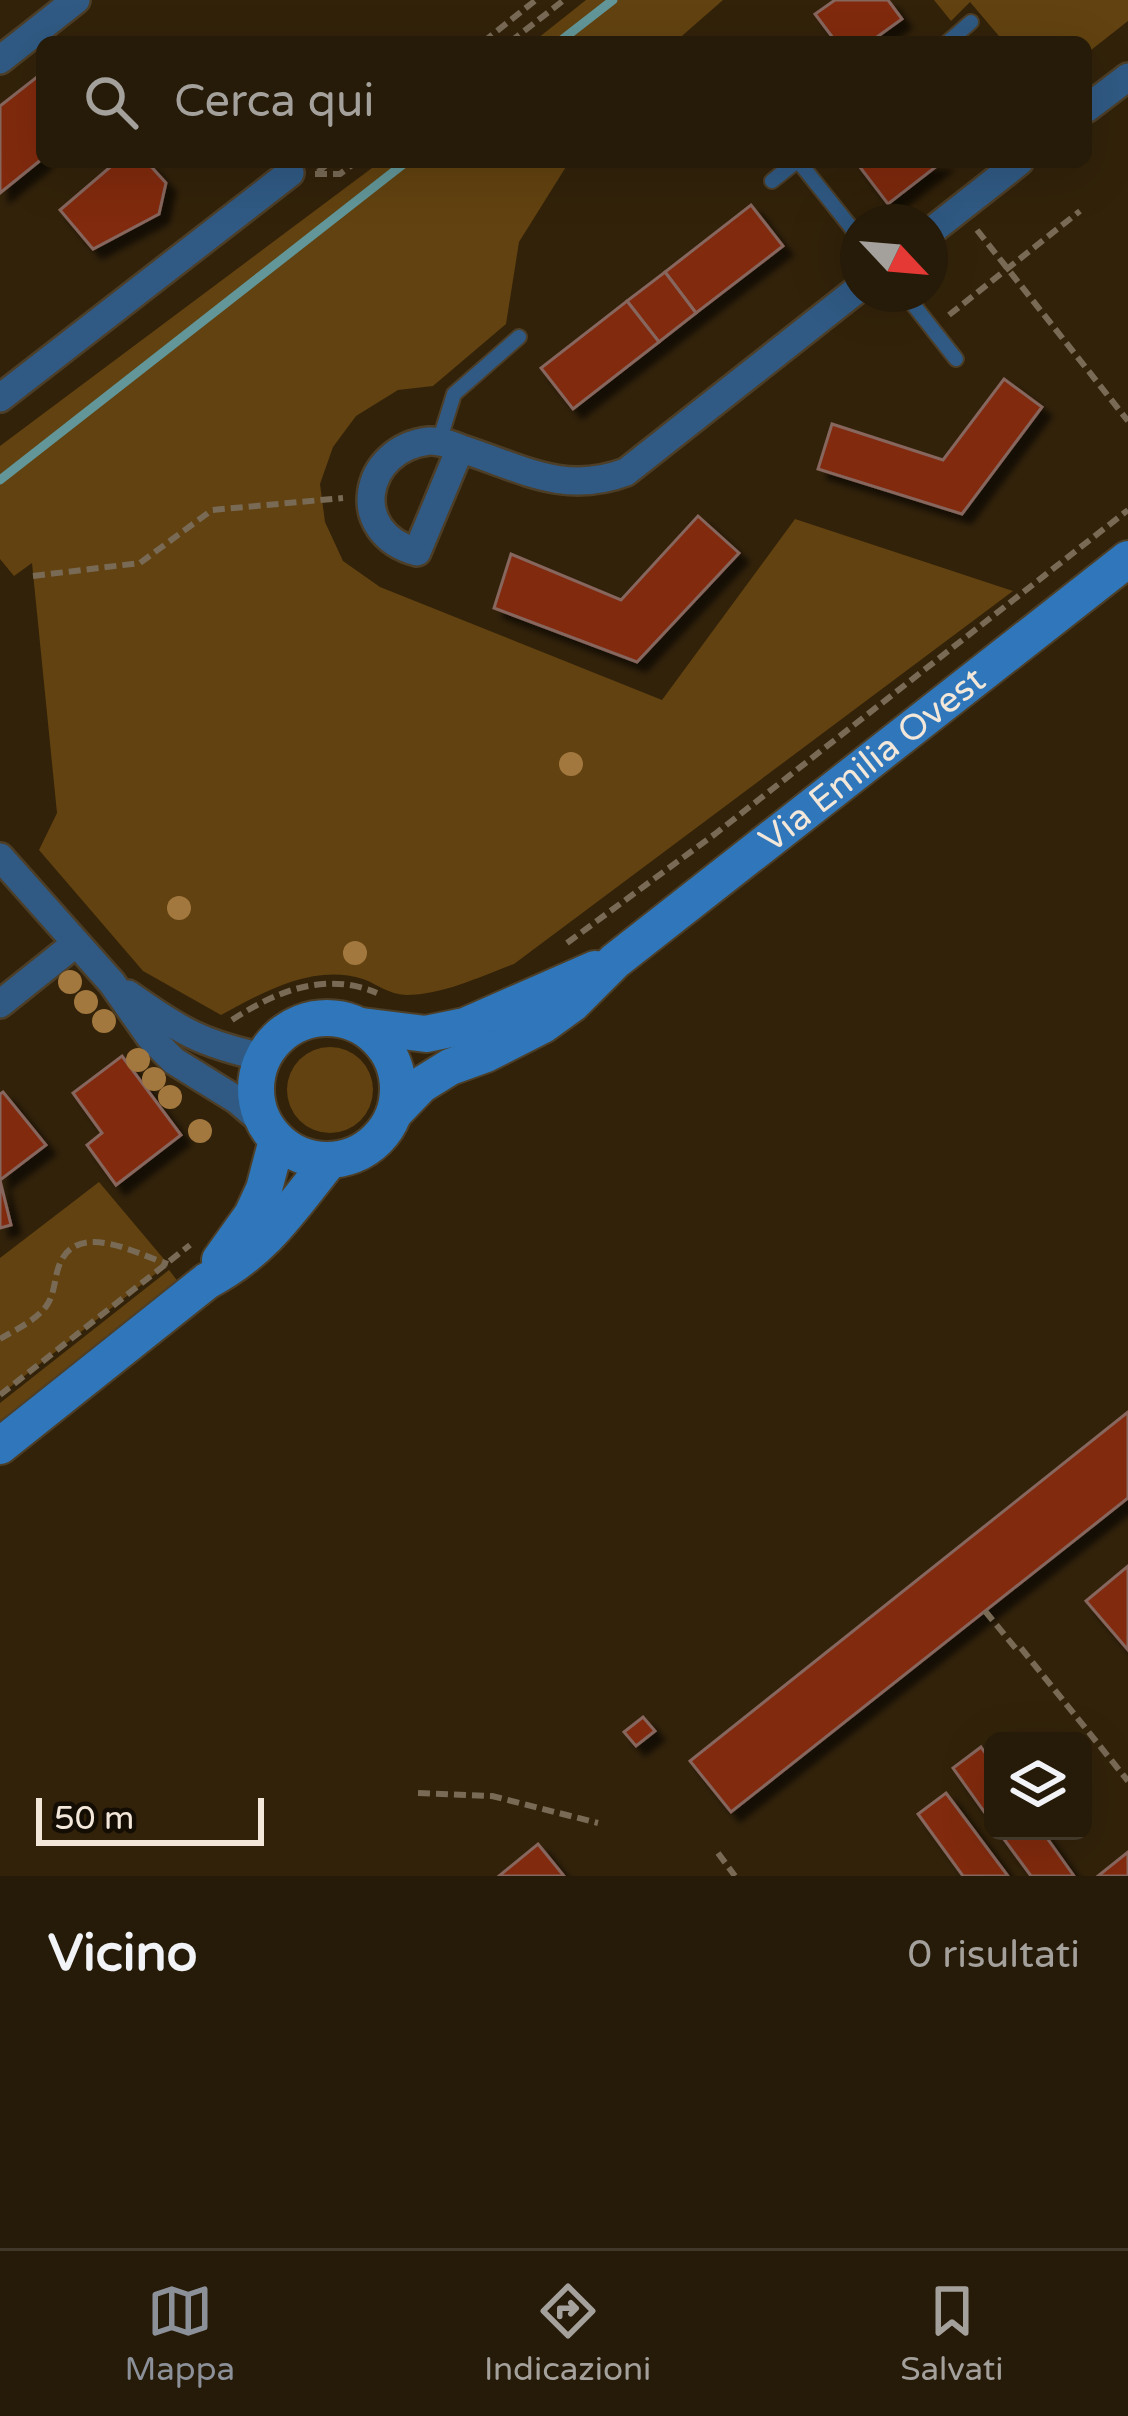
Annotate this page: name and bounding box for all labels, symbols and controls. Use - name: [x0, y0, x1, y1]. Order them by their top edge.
- search box: [36, 36, 1092, 168]
- icon: search: [78, 69, 144, 135]
- text: Cerca qui: [174, 75, 375, 129]
- north arrow: [840, 204, 948, 312]
- street label: Via Emilia Ovest: [751, 658, 993, 861]
- map controls: [984, 1732, 1092, 1840]
- button: layers: [984, 1732, 1092, 1840]
- scale bar: [36, 1792, 264, 1845]
- text: 50 m: [54, 1799, 134, 1838]
- text: Vicino: [48, 1923, 198, 1985]
- text: 0 risultati: [908, 1931, 1080, 1978]
- tab: Mappa: [124, 2278, 235, 2389]
- tab: Indicazioni: [484, 2278, 651, 2389]
- tab: Salvati: [900, 2278, 1004, 2389]

